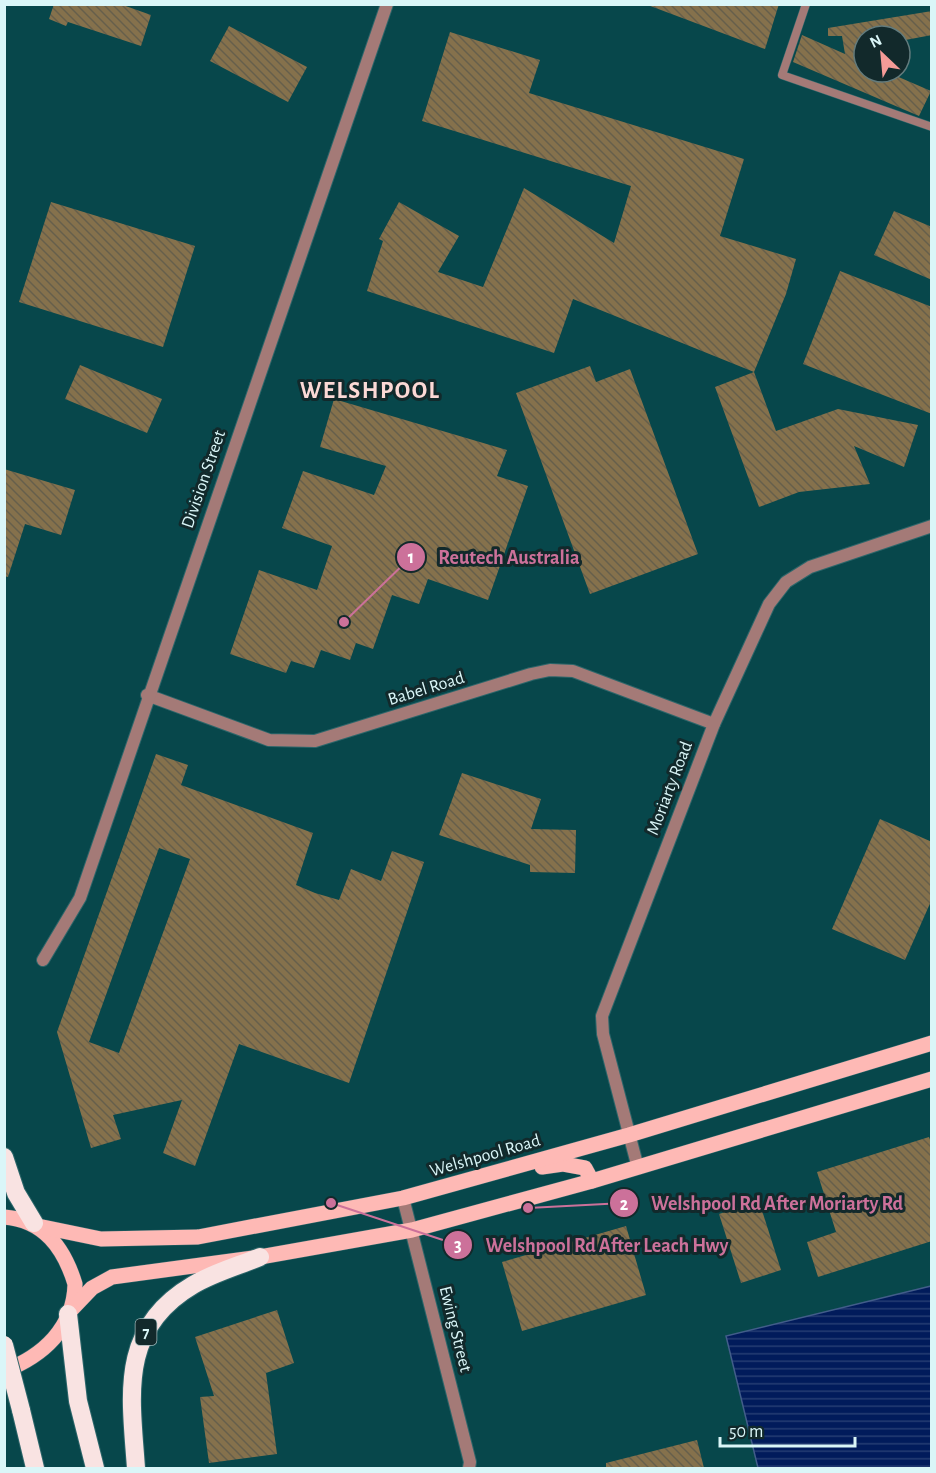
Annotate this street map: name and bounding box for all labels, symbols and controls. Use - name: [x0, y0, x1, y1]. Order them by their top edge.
- north arrow: [852, 24, 912, 84]
- text: N: [867, 32, 884, 51]
- district label: WELSHPOOL: [300, 379, 440, 403]
- street label: Division Street: [179, 428, 229, 531]
- callout: Reutech Australia: [396, 538, 592, 576]
- text: Reutech Australia: [438, 548, 580, 568]
- text: 1: [408, 549, 414, 567]
- street label: Babel Road: [386, 669, 467, 709]
- street label: Moriarty Road: [644, 739, 696, 838]
- street label: Welshpool Road: [428, 1132, 543, 1180]
- callout: Welshpool Rd After Moriarty Rd: [609, 1184, 915, 1222]
- text: Welshpool Rd After Moriarty Rd: [651, 1194, 904, 1214]
- text: 2: [620, 1196, 629, 1214]
- callout: Welshpool Rd After Leach Hwy: [443, 1226, 740, 1264]
- text: Welshpool Rd After Leach Hwy: [486, 1236, 729, 1256]
- text: 3: [454, 1237, 462, 1255]
- street label: Ewing Street: [436, 1284, 474, 1374]
- road number: 7: [136, 1319, 156, 1345]
- scale bar: [720, 1410, 855, 1448]
- text: 50 m: [729, 1423, 763, 1441]

